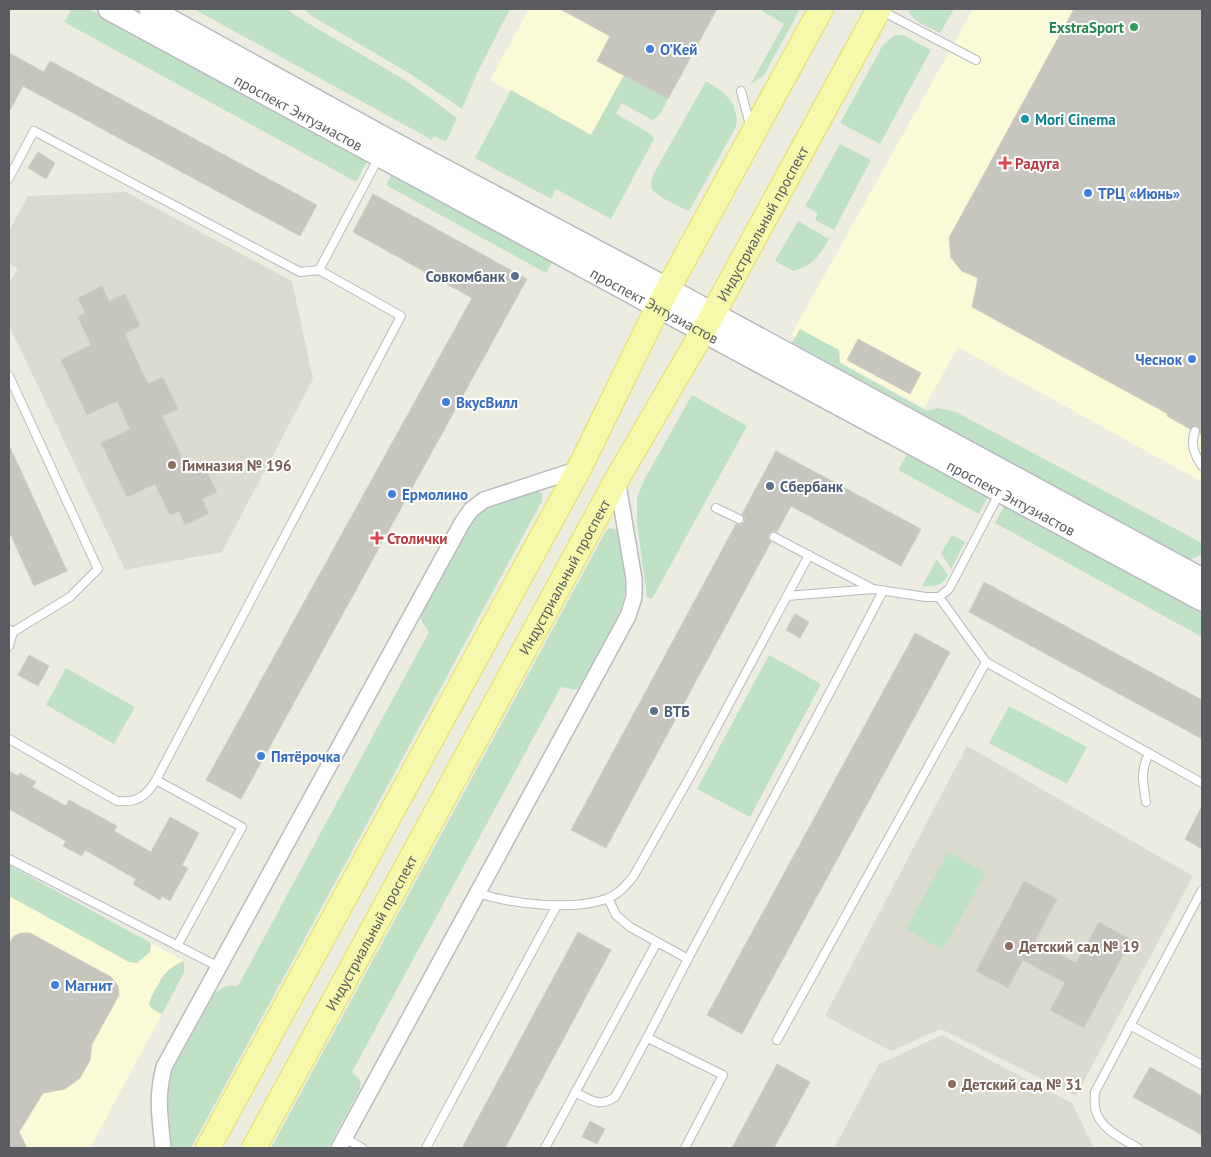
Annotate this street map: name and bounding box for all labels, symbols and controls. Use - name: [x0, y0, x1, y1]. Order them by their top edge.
- place label: ExstraSport: [1049, 18, 1125, 37]
- marker: ExstraSport: [1128, 21, 1140, 33]
- place label: О’Кей: [660, 40, 697, 59]
- marker: О’Кей: [644, 43, 656, 55]
- street label: проспект Энтузиастов: [231, 70, 366, 155]
- place label: Mori Cinema: [1035, 110, 1116, 129]
- marker: Mori Cinema: [1019, 113, 1031, 125]
- street label: Индустриальный проспект: [712, 142, 812, 305]
- place label: Радуга: [1015, 154, 1059, 173]
- marker: Радуга: [999, 157, 1011, 169]
- place label: ТРЦ «Июнь»: [1098, 184, 1180, 203]
- marker: ТРЦ «Июнь»: [1082, 187, 1094, 199]
- street label: проспект Энтузиастов: [587, 263, 722, 348]
- place label: Совкомбанк: [425, 267, 506, 286]
- marker: Совкомбанк: [509, 270, 521, 282]
- place label: Чеснок: [1135, 350, 1183, 369]
- marker: Чеснок: [1186, 353, 1198, 365]
- place label: ВкусВилл: [456, 393, 518, 412]
- marker: ВкусВилл: [440, 396, 452, 408]
- street label: проспект Энтузиастов: [944, 455, 1079, 540]
- place label: Гимназия № 196: [182, 456, 291, 475]
- marker: Гимназия № 196: [166, 459, 178, 471]
- place label: Сбербанк: [780, 477, 844, 496]
- marker: Сбербанк: [764, 480, 776, 492]
- place label: Ермолино: [402, 485, 468, 504]
- marker: Ермолино: [386, 488, 398, 500]
- street label: Индустриальный проспект: [514, 496, 614, 658]
- place label: Столички: [387, 529, 448, 548]
- marker: Столички: [371, 532, 383, 544]
- place label: ВТБ: [664, 702, 690, 721]
- marker: ВТБ: [648, 705, 660, 717]
- place label: Пятёрочка: [271, 747, 340, 766]
- marker: Пятёрочка: [255, 750, 267, 762]
- street label: Индустриальный проспект: [321, 852, 421, 1014]
- place label: Детский сад № 19: [1019, 937, 1139, 956]
- marker: Детский сад № 19: [1003, 940, 1015, 952]
- place label: Магнит: [65, 976, 113, 995]
- marker: Магнит: [49, 979, 61, 991]
- place label: Детский сад № 31: [962, 1075, 1082, 1094]
- marker: Детский сад № 31: [946, 1078, 958, 1090]

